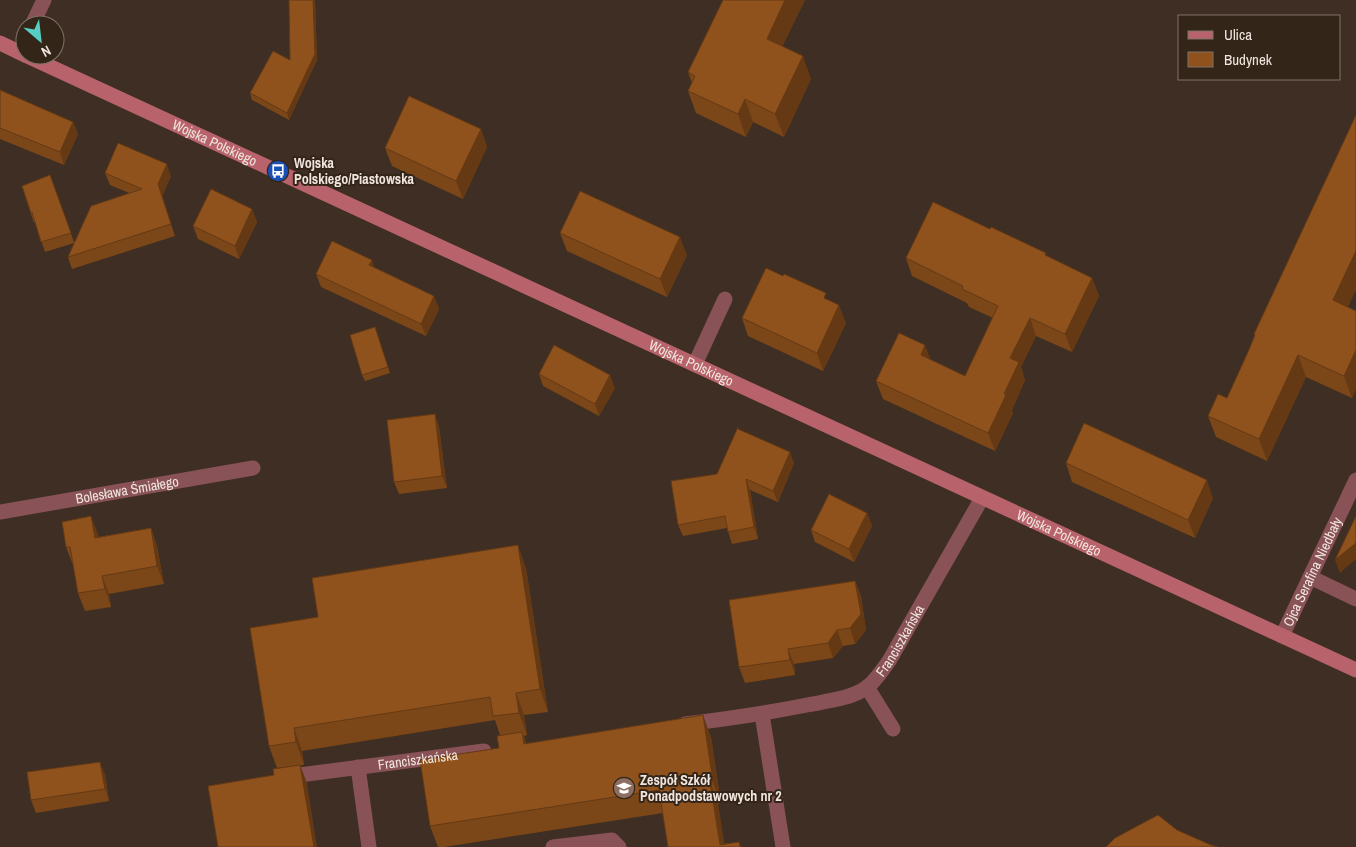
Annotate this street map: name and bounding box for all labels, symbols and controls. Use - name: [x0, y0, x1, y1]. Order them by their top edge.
- north arrow: [15, 15, 65, 65]
- legend: [1178, 15, 1341, 80]
- text: Ulica: [1224, 24, 1252, 45]
- text: N: [38, 42, 54, 61]
- text: Budynek: [1224, 49, 1273, 70]
- street label: Wojska Polskiego: [170, 115, 260, 170]
- place label: Wojska Polskiego/Piastowska: [294, 154, 415, 188]
- bus stop icon: Wojska Polskiego/Piastowska: [266, 159, 290, 183]
- street label: Wojska Polskiego: [646, 336, 736, 390]
- street label: Bolesława Śmiałego: [74, 472, 180, 508]
- street label: Wojska Polskiego: [1014, 505, 1104, 560]
- street label: Ojca Serafina Niedbały: [1279, 514, 1346, 629]
- street label: Franciszkańska: [872, 601, 928, 680]
- street label: Franciszkańska: [377, 745, 460, 774]
- place label: Zespół Szkół Ponadpodstawowych nr 2: [640, 771, 782, 805]
- school or university icon: Zespół Szkół Ponadpodstawowych nr 2: [612, 776, 636, 800]

